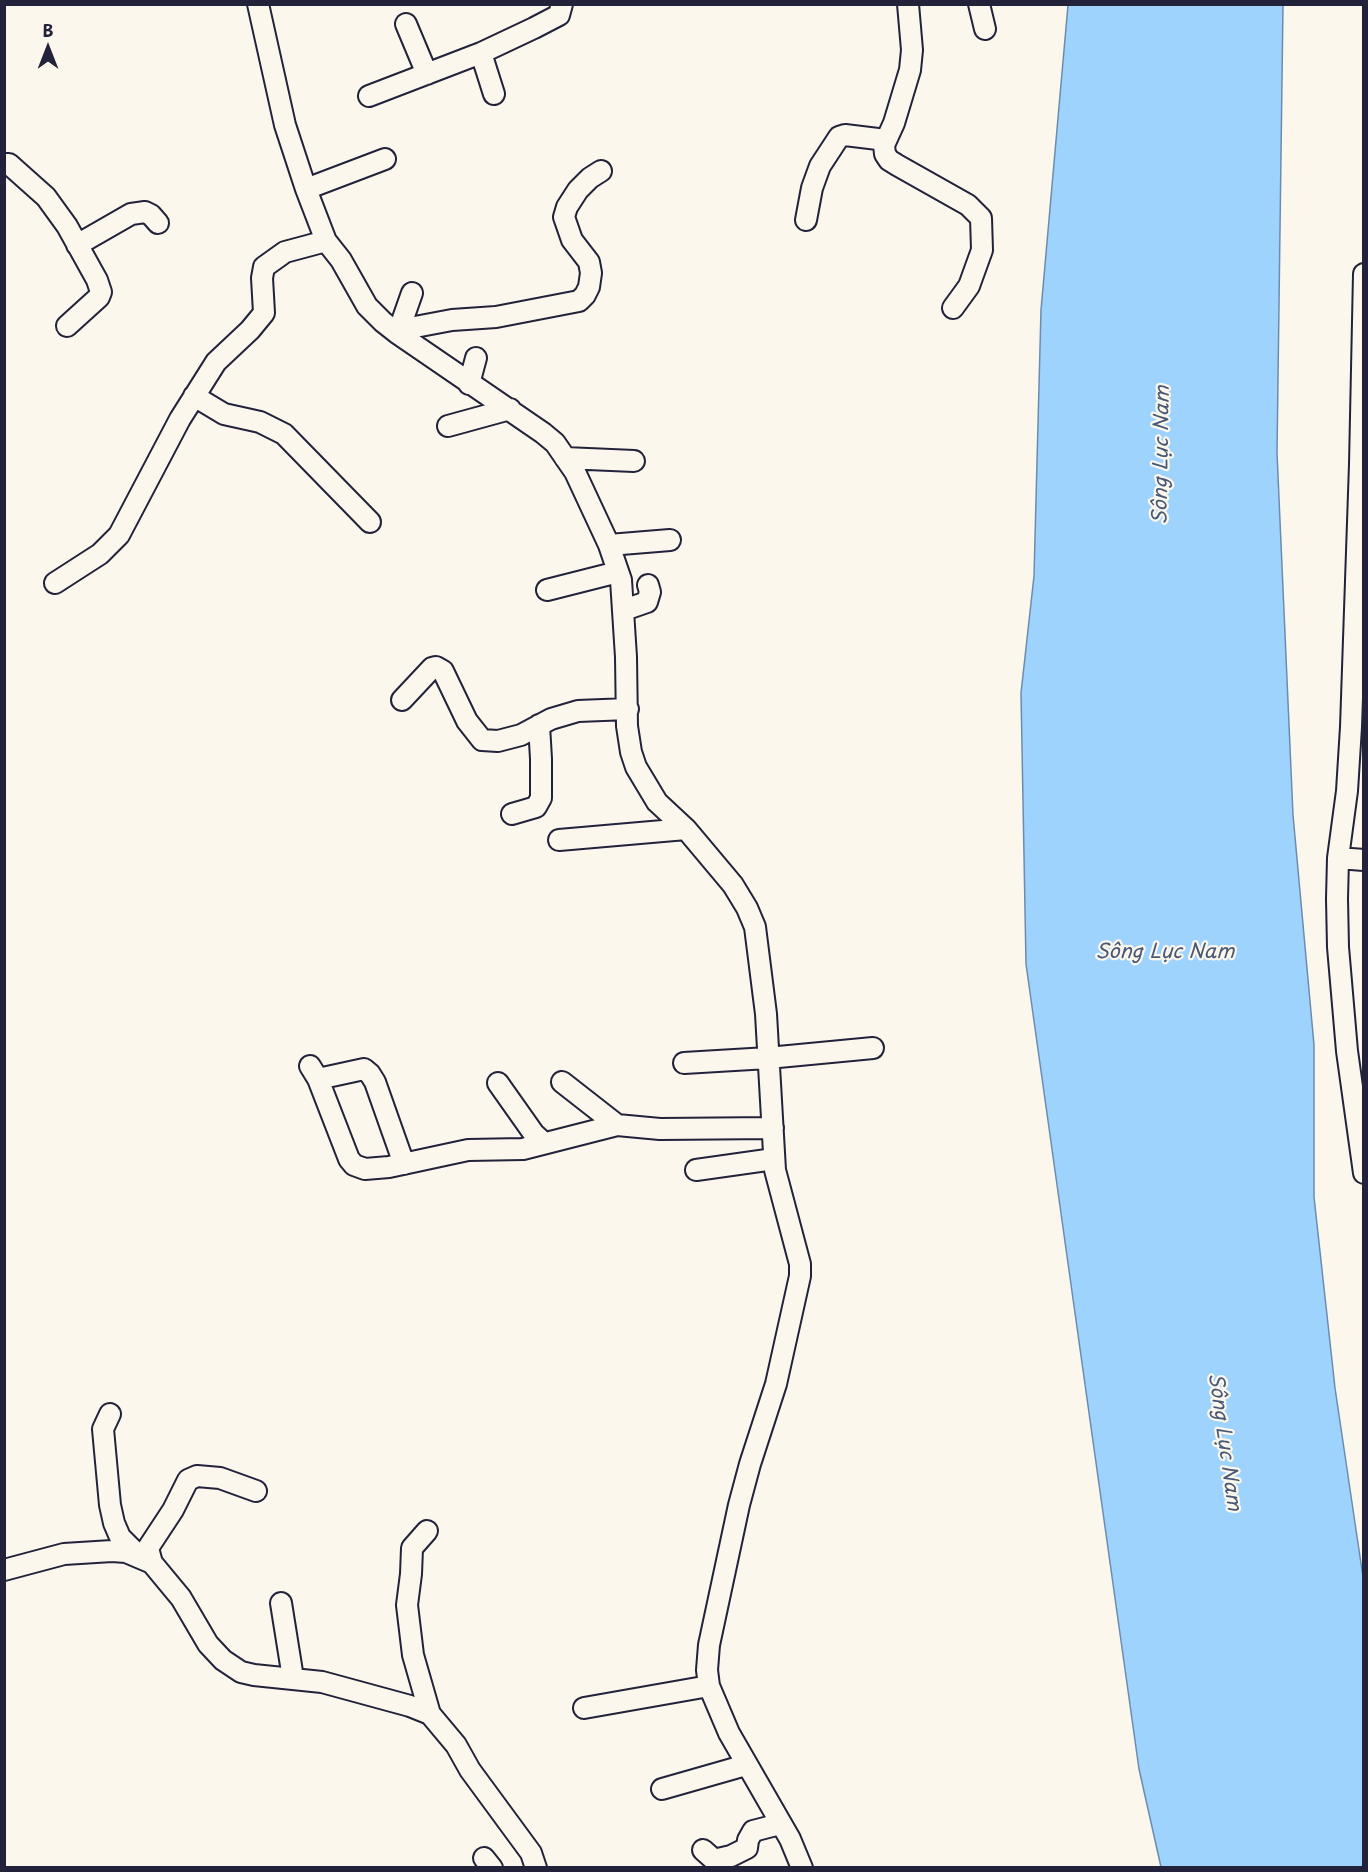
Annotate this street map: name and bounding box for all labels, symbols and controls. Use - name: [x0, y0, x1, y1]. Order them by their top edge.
- north arrow: [18, 18, 78, 78]
- text: B: [43, 18, 53, 42]
- water label: Sông Lục Nam: [1149, 385, 1175, 525]
- water label: Sông Lục Nam: [1096, 940, 1234, 964]
- water label: Sông Lục Nam: [1202, 1372, 1246, 1512]

